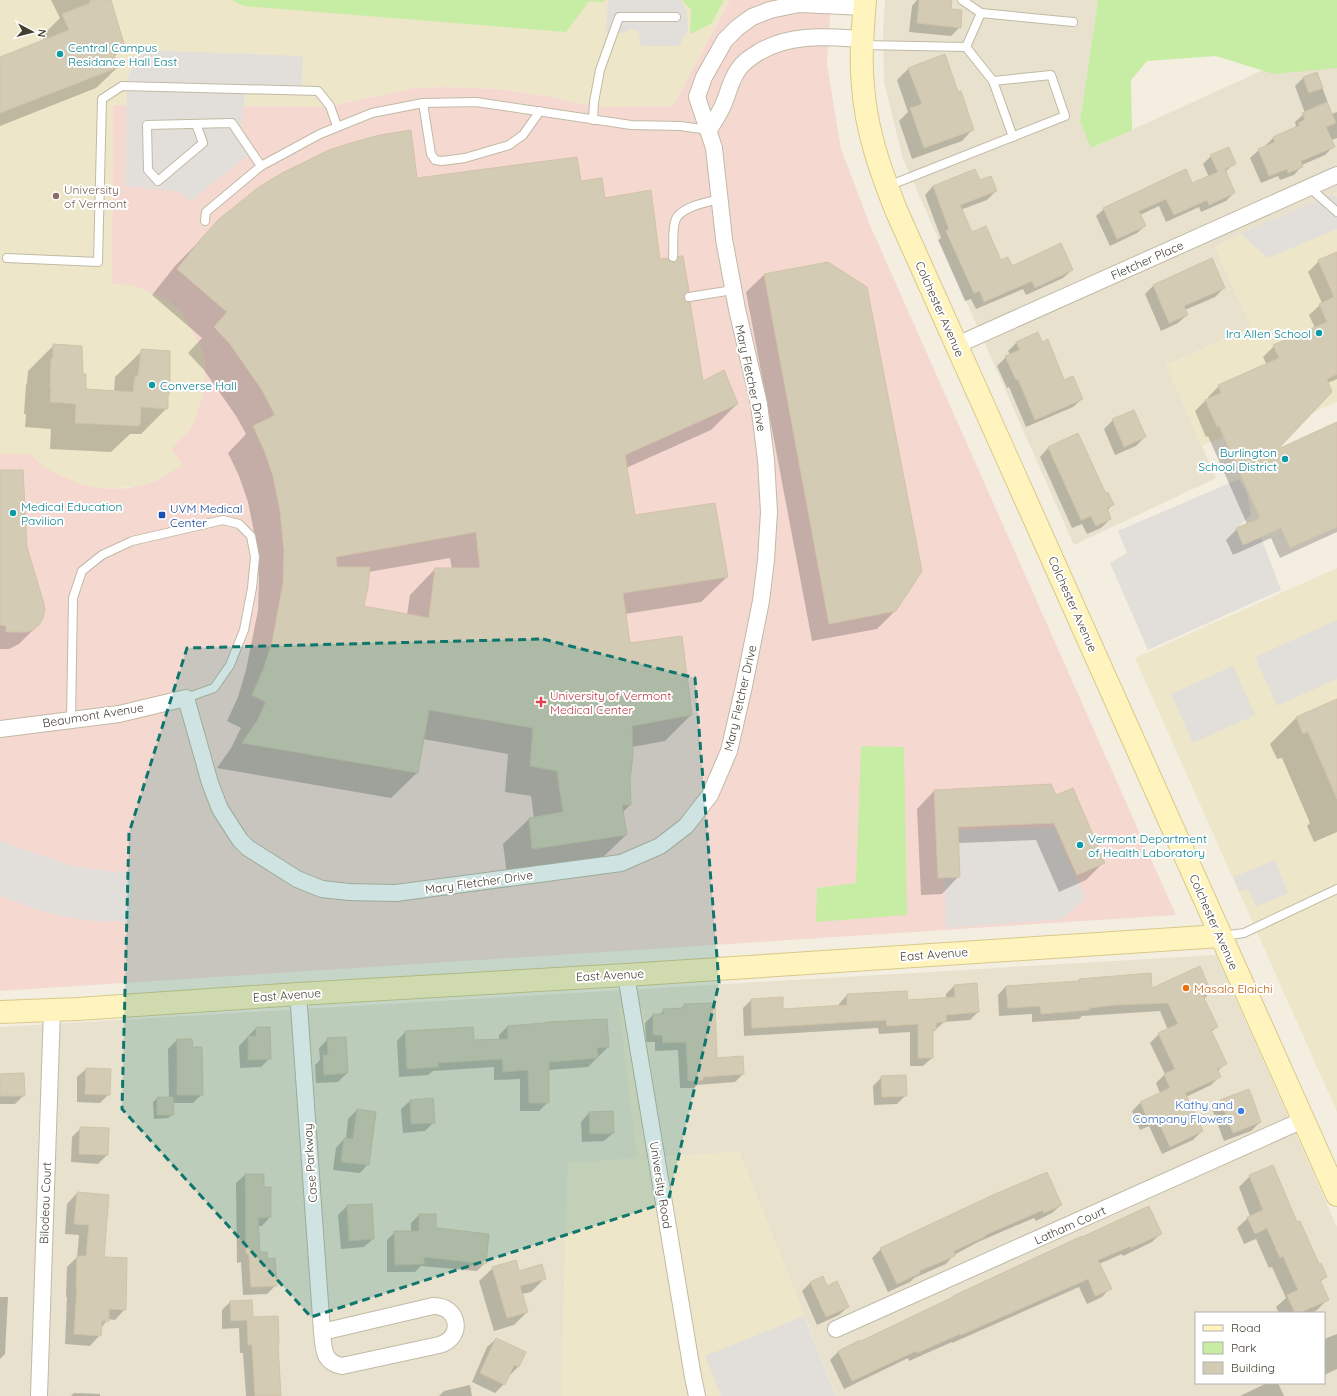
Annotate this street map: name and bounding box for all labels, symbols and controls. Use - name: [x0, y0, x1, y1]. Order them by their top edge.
- north arrow: [12, 12, 52, 52]
- text: N: [34, 28, 49, 38]
- place label: Central Campus Residance Hall East: [68, 40, 177, 69]
- marker: Central Campus Residance Hall East: [55, 49, 65, 59]
- place label: University of Vermont: [64, 182, 127, 211]
- marker: University of Vermont: [51, 191, 61, 201]
- street label: Fletcher Place: [1108, 237, 1186, 283]
- street label: Colchester Avenue: [912, 259, 968, 359]
- street label: Mary Fletcher Drive: [732, 323, 770, 433]
- place label: Ira Allen School: [1226, 326, 1311, 341]
- marker: Ira Allen School: [1314, 328, 1324, 338]
- place label: Converse Hall: [160, 378, 237, 393]
- marker: Converse Hall: [147, 380, 157, 390]
- place label: Burlington School District: [1198, 445, 1277, 474]
- marker: Burlington School District: [1280, 454, 1290, 464]
- place label: Medical Education Pavilion: [21, 499, 122, 528]
- place label: UVM Medical Center: [170, 501, 243, 530]
- marker: Medical Education Pavilion: [8, 508, 18, 518]
- marker: UVM Medical Center: [157, 510, 167, 520]
- street label: Colchester Avenue: [1045, 554, 1101, 654]
- street label: Mary Fletcher Drive: [720, 643, 760, 753]
- place label: University of Vermont Medical Center: [550, 688, 671, 717]
- marker: University of Vermont Medical Center: [535, 696, 547, 708]
- street label: Beaumont Avenue: [41, 700, 145, 730]
- place label: Vermont Department of Health Laboratory: [1088, 831, 1207, 860]
- marker: Vermont Department of Health Laboratory: [1075, 840, 1085, 850]
- street label: Mary Fletcher Drive: [424, 867, 534, 897]
- street label: Colchester Avenue: [1186, 872, 1242, 972]
- street label: East Avenue: [900, 944, 969, 964]
- street label: East Avenue: [576, 966, 645, 984]
- place label: Masala Elaichi: [1194, 981, 1273, 996]
- marker: Masala Elaichi: [1181, 983, 1191, 993]
- street label: East Avenue: [253, 985, 322, 1005]
- place label: Kathy and Company Flowers: [1133, 1097, 1233, 1126]
- marker: Kathy and Company Flowers: [1236, 1106, 1246, 1116]
- street label: Case Parkway: [300, 1123, 320, 1203]
- street label: University Road: [647, 1140, 675, 1230]
- street label: Bilodeau Court: [36, 1162, 54, 1244]
- street label: Latham Court: [1032, 1203, 1108, 1247]
- legend: [1195, 1312, 1325, 1384]
- text: Road: [1231, 1320, 1261, 1335]
- text: Park: [1231, 1340, 1256, 1355]
- text: Building: [1231, 1360, 1275, 1375]

